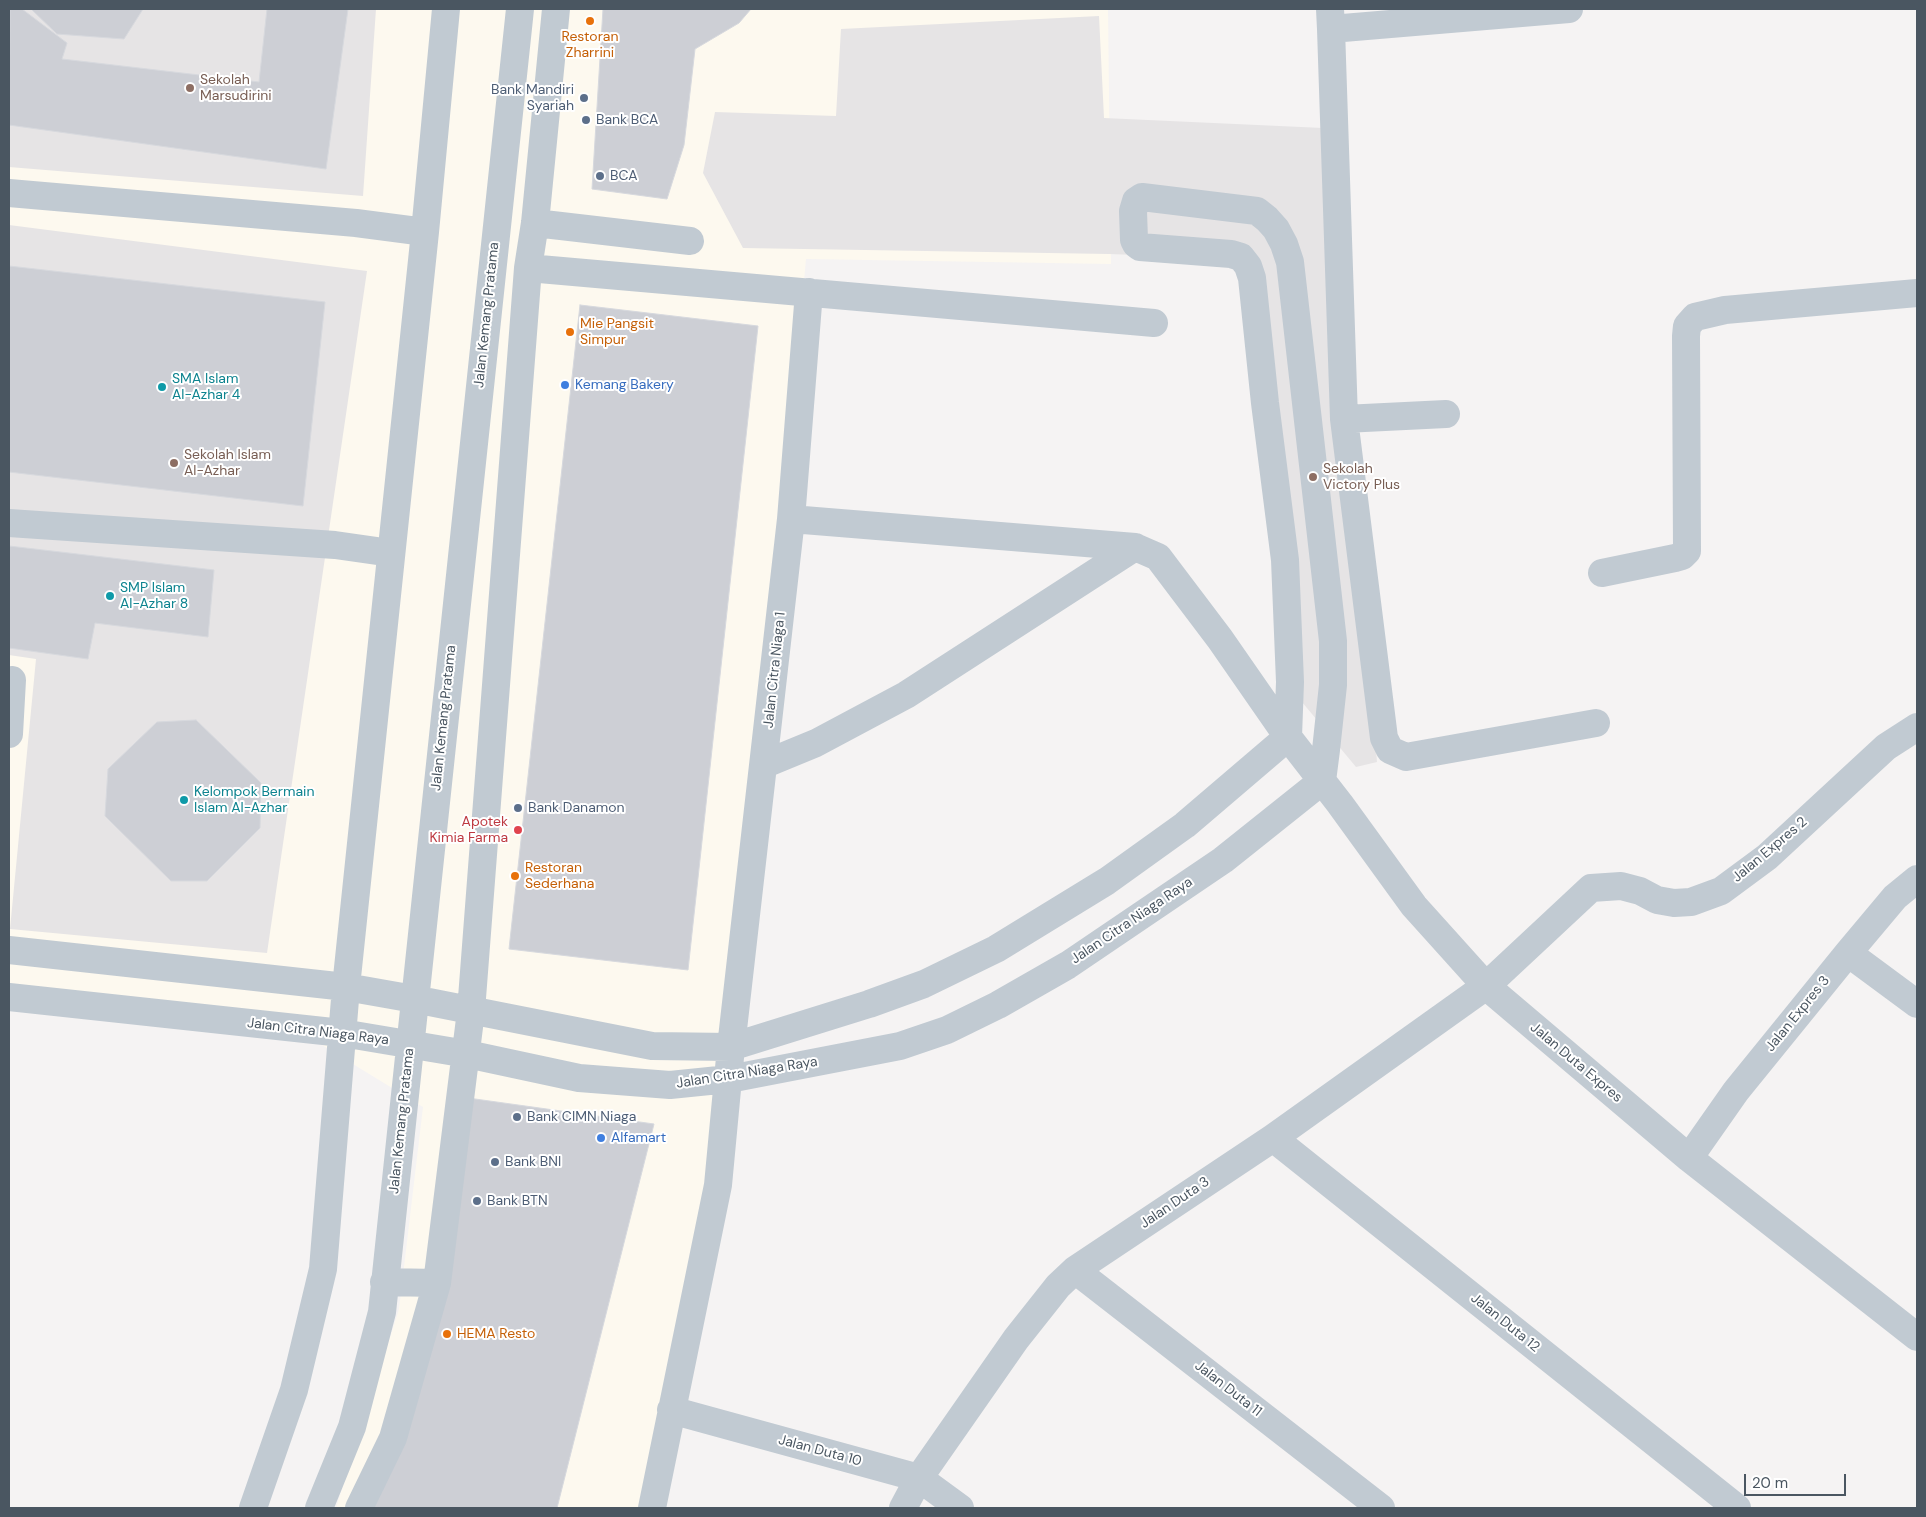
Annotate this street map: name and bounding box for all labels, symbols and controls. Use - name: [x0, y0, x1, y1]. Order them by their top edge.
- marker: Restoran Zharrini: [584, 15, 596, 27]
- place label: Restoran Zharrini: [562, 29, 618, 62]
- place label: Sekolah Marsudirini: [200, 72, 272, 104]
- marker: Sekolah Marsudirini: [184, 82, 196, 94]
- place label: Bank Mandiri Syariah: [491, 82, 574, 114]
- marker: Bank Mandiri Syariah: [578, 92, 590, 104]
- place label: Bank BCA: [596, 112, 658, 128]
- marker: Bank BCA: [580, 114, 592, 126]
- place label: BCA: [610, 168, 638, 184]
- marker: BCA: [594, 170, 606, 182]
- street label: Jalan Kemang Pratama: [471, 241, 503, 389]
- place label: Mie Pangsit Simpur: [580, 316, 654, 348]
- marker: Mie Pangsit Simpur: [564, 326, 576, 338]
- place label: SMA Islam Al-Azhar 4: [172, 371, 240, 404]
- place label: Kemang Bakery: [575, 377, 674, 393]
- marker: Kemang Bakery: [559, 379, 571, 391]
- marker: SMA Islam Al-Azhar 4: [156, 381, 168, 393]
- place label: Sekolah Islam Al-Azhar: [184, 447, 271, 480]
- marker: Sekolah Islam Al-Azhar: [168, 457, 180, 469]
- place label: Sekolah Victory Plus: [1323, 461, 1400, 494]
- marker: Sekolah Victory Plus: [1307, 471, 1319, 483]
- place label: SMP Islam Al-Azhar 8: [120, 580, 188, 612]
- marker: SMP Islam Al-Azhar 8: [104, 590, 116, 602]
- street label: Jalan Citra Niaga 1: [761, 611, 789, 729]
- street label: Jalan Kemang Pratama: [428, 644, 460, 792]
- place label: Kelompok Bermain Islam Al-Azhar: [194, 784, 314, 816]
- marker: Kelompok Bermain Islam Al-Azhar: [178, 794, 190, 806]
- place label: Bank Danamon: [528, 800, 625, 816]
- marker: Bank Danamon: [512, 802, 524, 814]
- place label: Apotek Kimia Farma: [429, 814, 508, 846]
- street label: Jalan Expres 2: [1729, 814, 1811, 886]
- marker: Apotek Kimia Farma: [512, 824, 524, 836]
- place label: Restoran Sederhana: [525, 860, 594, 892]
- marker: Restoran Sederhana: [509, 870, 521, 882]
- street label: Jalan Citra Niaga Raya: [1068, 874, 1196, 968]
- street label: Jalan Expres 3: [1762, 973, 1834, 1055]
- street label: Jalan Citra Niaga Raya: [246, 1015, 390, 1049]
- street label: Jalan Duta Expres: [1527, 1020, 1625, 1106]
- street label: Jalan Kemang Pratama: [386, 1047, 418, 1195]
- street label: Jalan Citra Niaga Raya: [675, 1054, 819, 1092]
- place label: Bank CIMN Niaga: [527, 1109, 636, 1125]
- marker: Bank CIMN Niaga: [511, 1111, 523, 1123]
- place label: Alfamart: [611, 1130, 666, 1146]
- marker: Alfamart: [595, 1132, 607, 1144]
- place label: Bank BNI: [505, 1154, 561, 1170]
- marker: Bank BNI: [489, 1156, 501, 1168]
- street label: Jalan Duta 3: [1137, 1174, 1213, 1232]
- place label: Bank BTN: [487, 1193, 548, 1209]
- marker: Bank BTN: [471, 1195, 483, 1207]
- street label: Jalan Duta 12: [1467, 1290, 1543, 1356]
- place label: HEMA Resto: [457, 1326, 535, 1342]
- marker: HEMA Resto: [441, 1328, 453, 1340]
- street label: Jalan Duta 11: [1191, 1358, 1265, 1420]
- street label: Jalan Duta 10: [777, 1432, 863, 1470]
- scale bar: [1746, 1464, 1848, 1496]
- text: 20 m: [1752, 1473, 1788, 1493]

